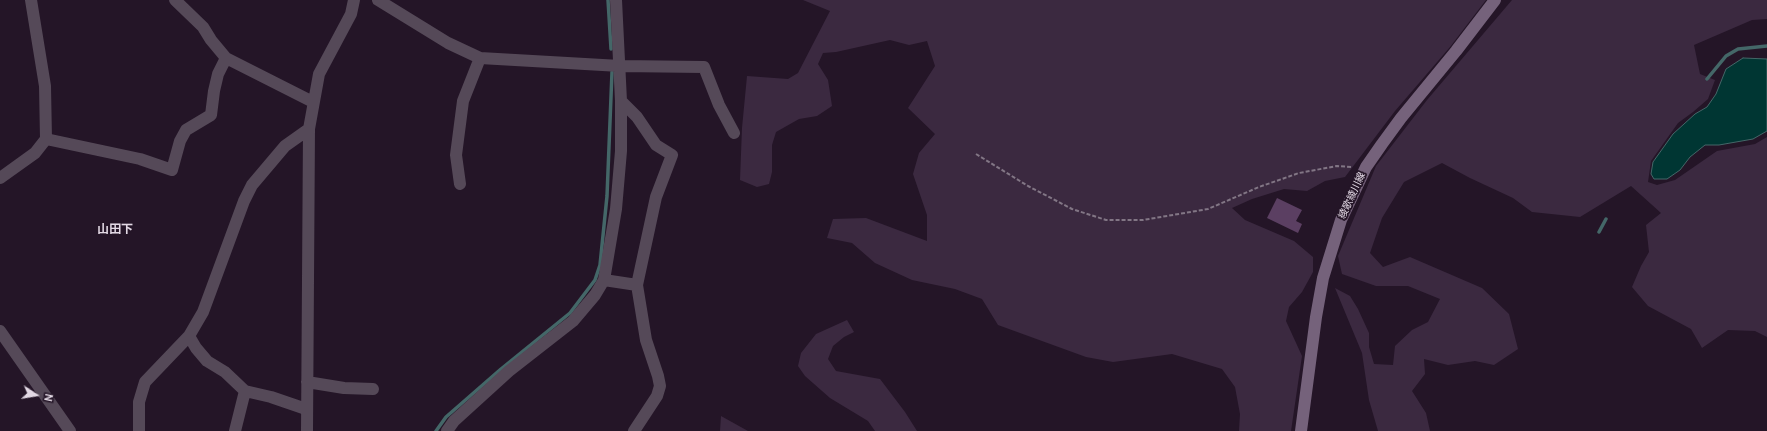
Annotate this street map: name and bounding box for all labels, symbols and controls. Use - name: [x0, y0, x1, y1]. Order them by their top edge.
- street label: 綾歌綾川線: [1337, 171, 1369, 221]
- district label: 山田下: [97, 224, 133, 238]
- north arrow: [16, 375, 56, 415]
- text: N: [40, 392, 55, 403]

